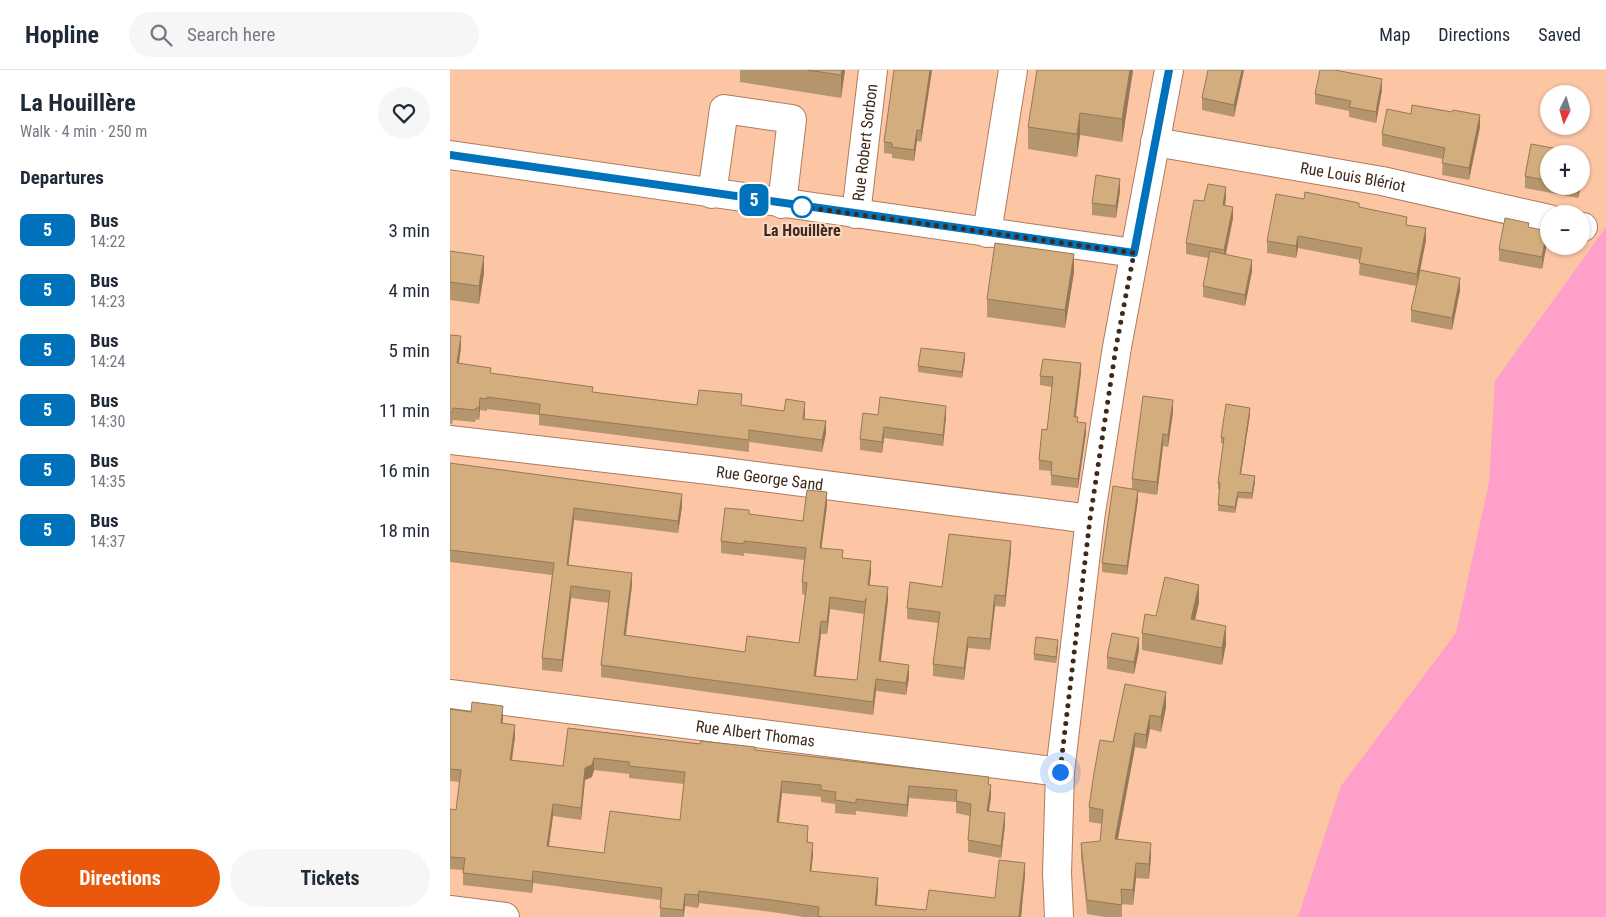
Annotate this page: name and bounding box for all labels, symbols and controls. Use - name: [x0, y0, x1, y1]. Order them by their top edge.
- search box: [129, 12, 479, 57]
- text: Hopline: [25, 21, 99, 49]
- icon: search: [147, 21, 175, 49]
- text: Search here: [187, 23, 275, 46]
- text: Map: [1379, 24, 1410, 45]
- text: Directions: [1438, 24, 1510, 45]
- text: Saved: [1538, 24, 1581, 45]
- street label: Rue Robert Sorbon: [849, 83, 881, 202]
- north arrow: [1540, 85, 1590, 135]
- map controls: [1540, 85, 1590, 255]
- button: heart: [378, 87, 430, 139]
- text: La Houillère: [20, 89, 136, 117]
- text: Walk · 4 min · 250 m: [20, 122, 147, 141]
- button: +: [1540, 145, 1590, 195]
- street label: Rue Louis Blériot: [1299, 158, 1408, 196]
- text: Departures: [20, 166, 104, 189]
- line badge: 5: [738, 184, 770, 216]
- text: 5: [749, 189, 759, 210]
- marker: La Houillère: [791, 196, 813, 218]
- button: −: [1540, 205, 1590, 255]
- text: Bus: [90, 209, 119, 232]
- text: 5: [43, 219, 52, 240]
- text: 3 min: [388, 219, 430, 242]
- place label: La Houillère: [763, 221, 841, 240]
- text: 14:22: [90, 232, 125, 251]
- text: Bus: [90, 269, 119, 292]
- text: 5: [43, 279, 52, 300]
- text: 4 min: [388, 279, 430, 302]
- text: 14:23: [90, 292, 125, 311]
- text: Bus: [90, 329, 119, 352]
- text: 5: [43, 339, 52, 360]
- text: 5 min: [388, 339, 430, 362]
- text: 14:24: [90, 352, 125, 371]
- text: Bus: [90, 389, 119, 412]
- text: 5: [43, 399, 52, 420]
- text: 11 min: [379, 399, 430, 422]
- text: 14:30: [90, 412, 125, 431]
- text: Bus: [90, 449, 119, 472]
- text: 5: [43, 459, 52, 480]
- text: 16 min: [379, 459, 430, 482]
- street label: Rue George Sand: [715, 462, 824, 495]
- text: 14:35: [90, 472, 125, 491]
- text: Bus: [90, 509, 119, 532]
- text: 5: [43, 519, 52, 540]
- text: 18 min: [379, 519, 430, 542]
- text: 14:37: [90, 532, 125, 551]
- street label: Rue Albert Thomas: [695, 717, 816, 751]
- your location: [1048, 760, 1073, 785]
- button: Directions: [20, 849, 220, 907]
- button: Tickets: [230, 849, 430, 907]

